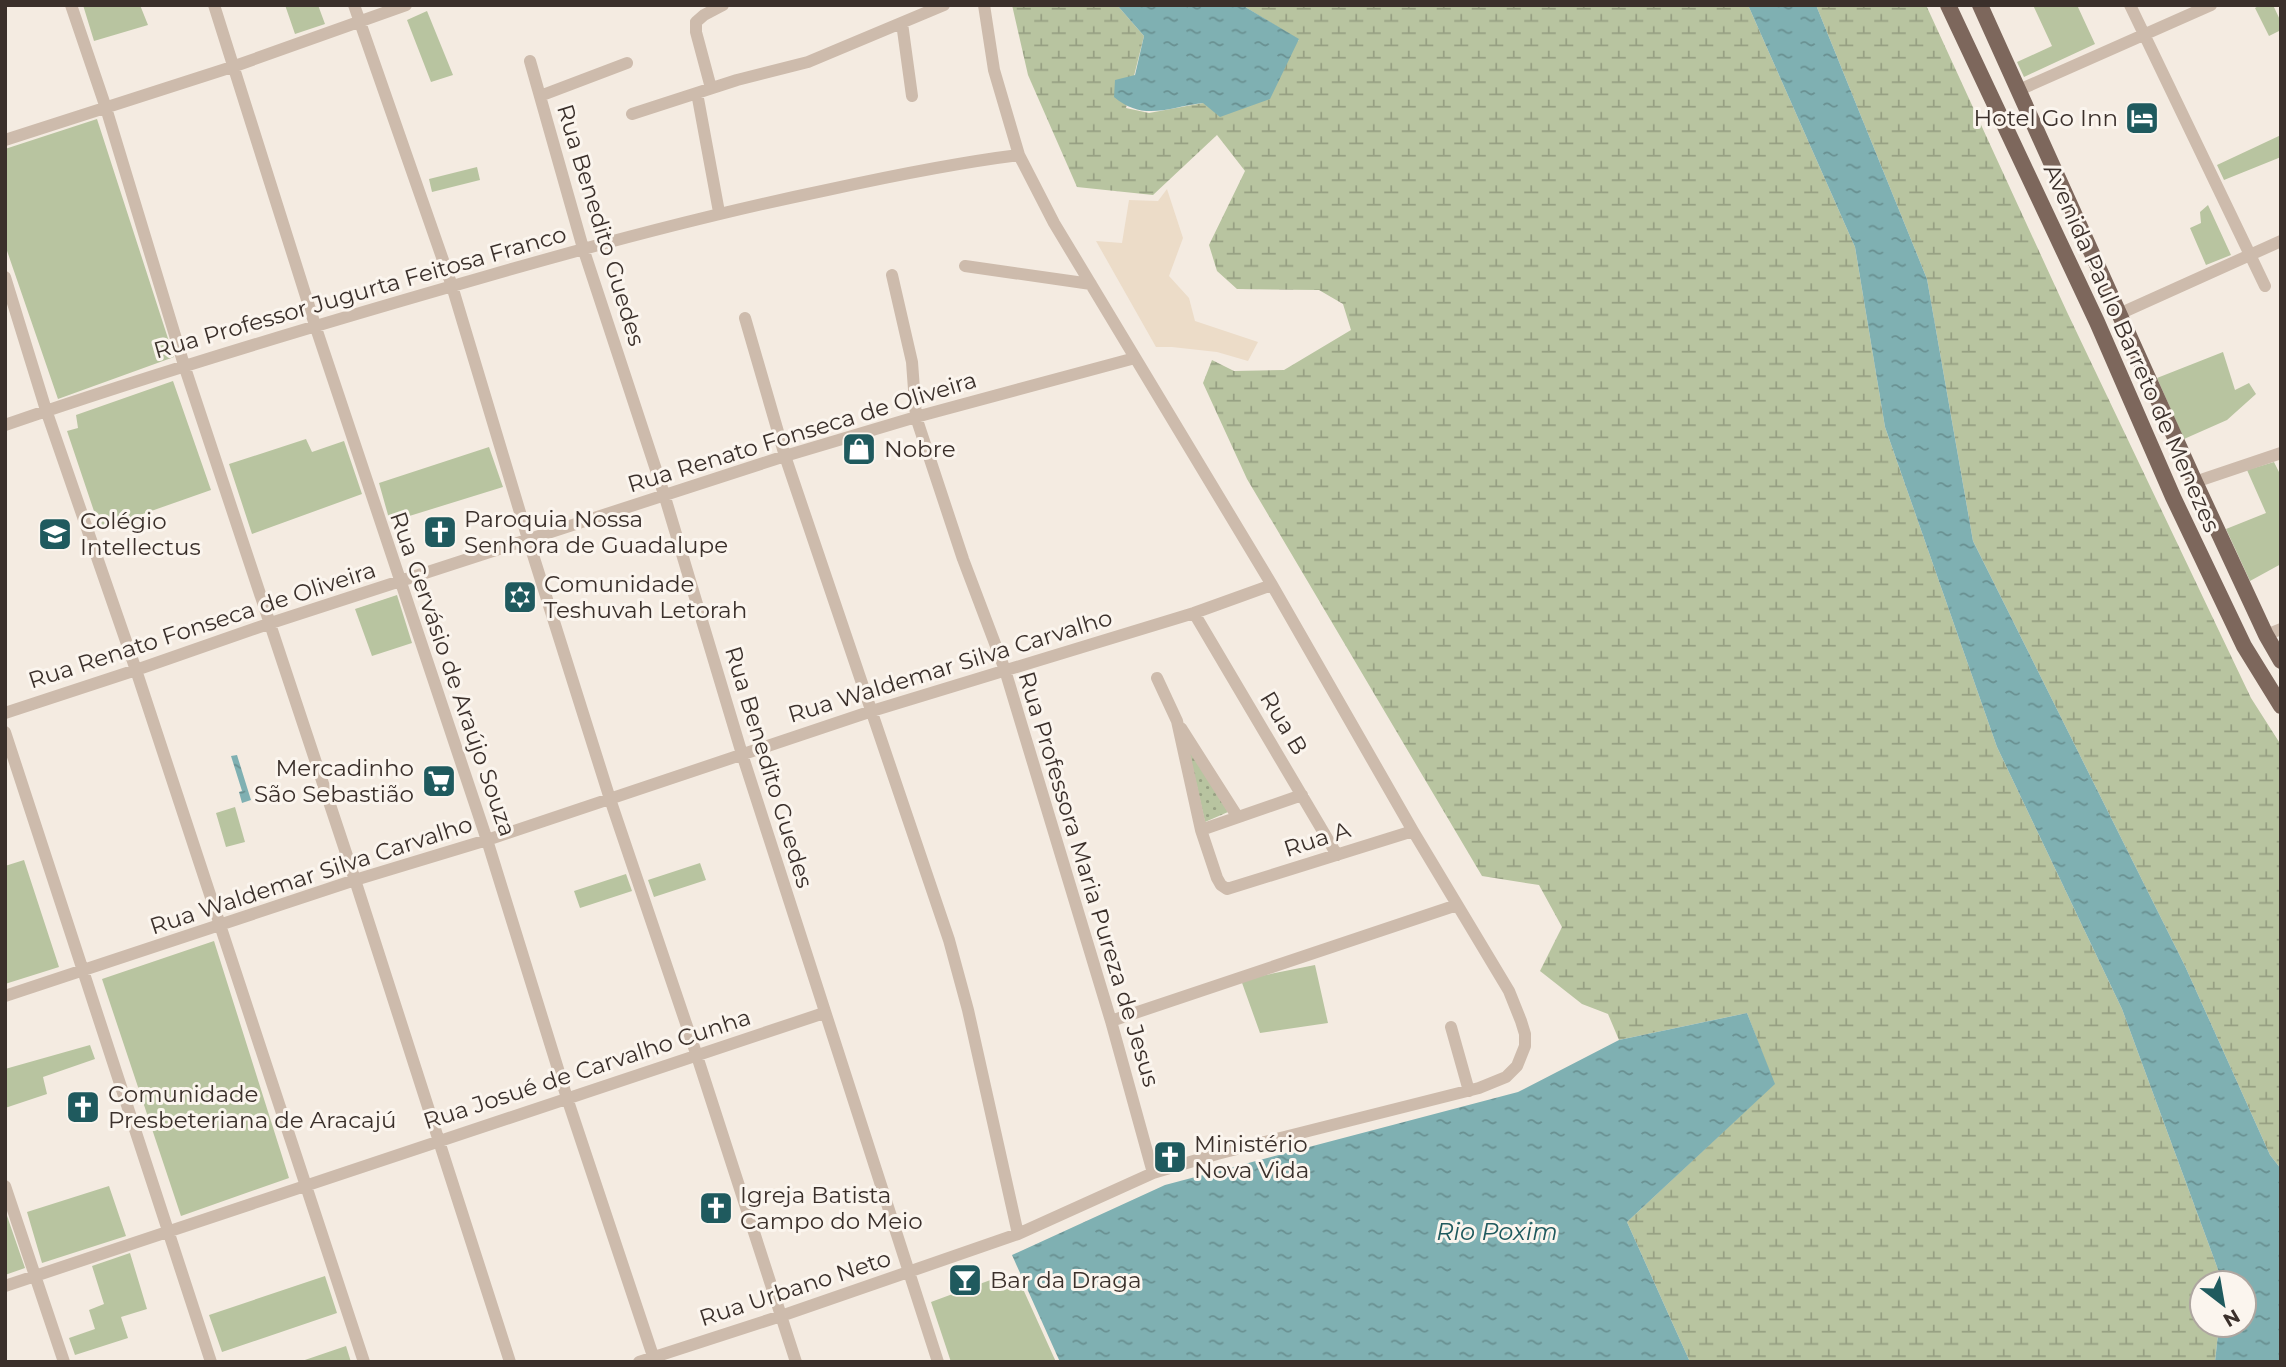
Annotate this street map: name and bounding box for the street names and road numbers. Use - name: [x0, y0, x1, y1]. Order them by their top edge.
- street label: Rua Benedito Guedes: [551, 101, 651, 349]
- street label: Avenida Paulo Barreto de Menezes: [2038, 160, 2226, 536]
- street label: Rua Professor Jugurta Feitosa Franco: [150, 220, 570, 364]
- street label: Rua Renato Fonseca de Oliveira: [624, 365, 980, 499]
- street label: Rua Gervásio de Araújo Souza: [384, 508, 522, 840]
- street label: Rua Renato Fonseca de Oliveira: [25, 555, 379, 695]
- street label: Rua Waldemar Silva Carvalho: [784, 603, 1116, 729]
- street label: Rua Benedito Guedes: [719, 643, 819, 891]
- street label: Rua Professora Maria Pureza de Jesus: [1012, 668, 1166, 1090]
- street label: Rua B: [1254, 686, 1314, 760]
- street label: Rua Waldemar Silva Carvalho: [146, 810, 476, 940]
- street label: Rua A: [1280, 815, 1354, 863]
- street label: Rua Josué de Carvalho Cunha: [420, 1003, 754, 1135]
- street label: Rua Urbano Neto: [696, 1244, 894, 1332]

